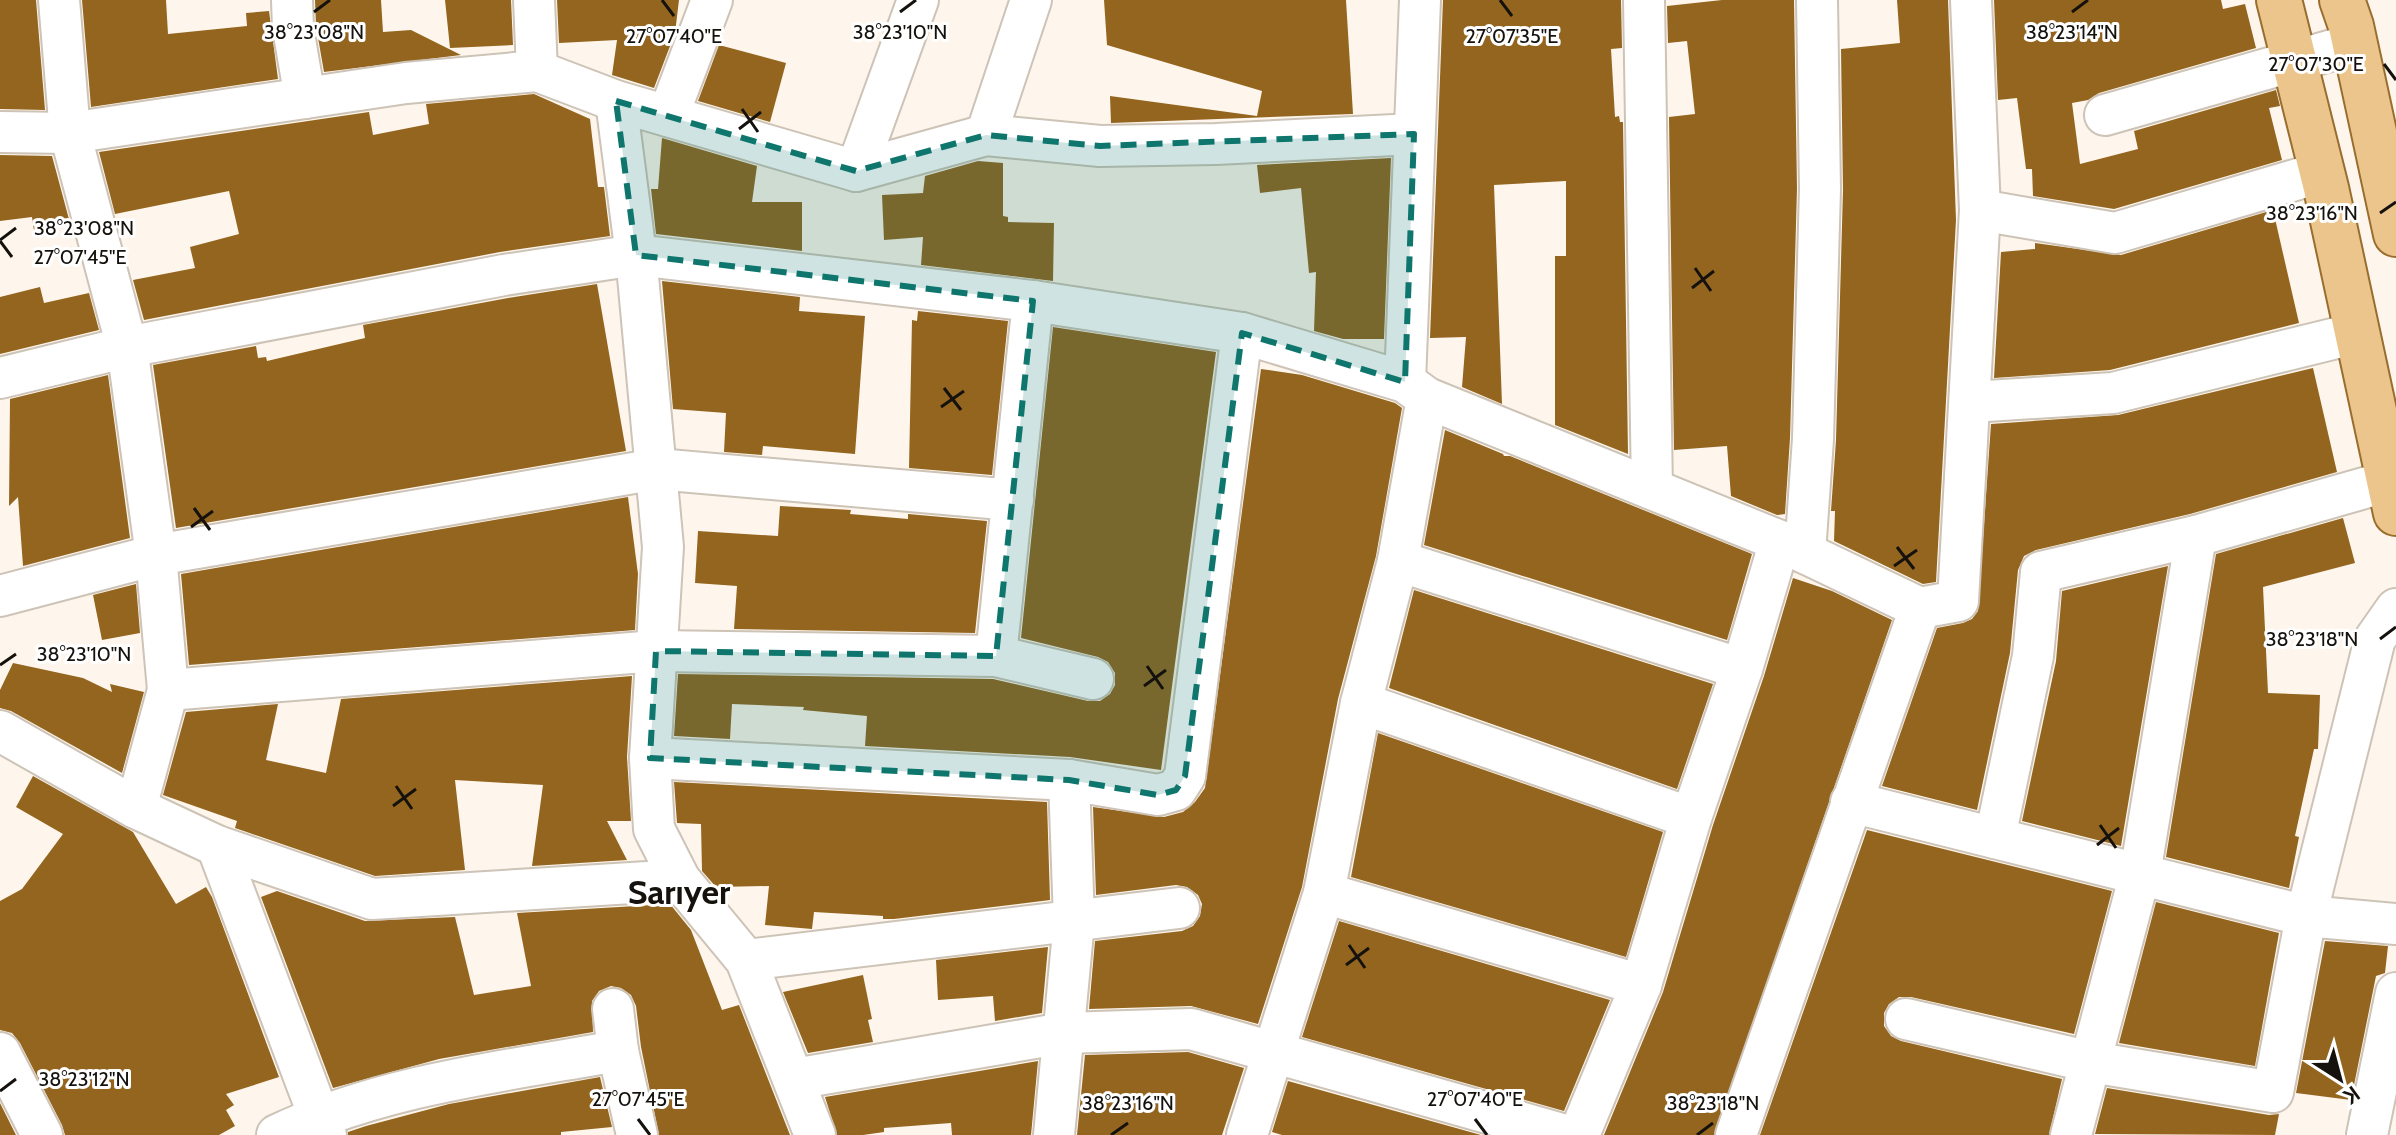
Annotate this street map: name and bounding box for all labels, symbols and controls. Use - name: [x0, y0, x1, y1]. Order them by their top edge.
- text: 38°23'08"N: [264, 20, 364, 44]
- text: 38°23'10"N: [853, 20, 947, 44]
- text: 38°23'14"N: [2026, 20, 2118, 44]
- text: 27°07'40"E: [626, 24, 722, 48]
- text: 27°07'35"E: [1466, 24, 1558, 48]
- text: 27°07'30"E: [2268, 52, 2364, 76]
- text: 38°23'16"N: [2266, 201, 2358, 225]
- text: 38°23'08"N: [34, 216, 134, 240]
- text: 27°07'45"E: [33, 245, 127, 269]
- text: 38°23'18"N: [2266, 627, 2358, 651]
- text: 38°23'10"N: [37, 642, 131, 666]
- district label: Sarıyer: [628, 871, 731, 913]
- north arrow: [2300, 1039, 2380, 1119]
- text: 38°23'12"N: [38, 1067, 130, 1091]
- text: K: [2338, 1080, 2365, 1110]
- text: 27°07'45"E: [591, 1087, 685, 1111]
- text: 27°07'40"E: [1427, 1087, 1523, 1111]
- text: 38°23'16"N: [1082, 1091, 1174, 1115]
- text: 38°23'18"N: [1667, 1091, 1759, 1115]

